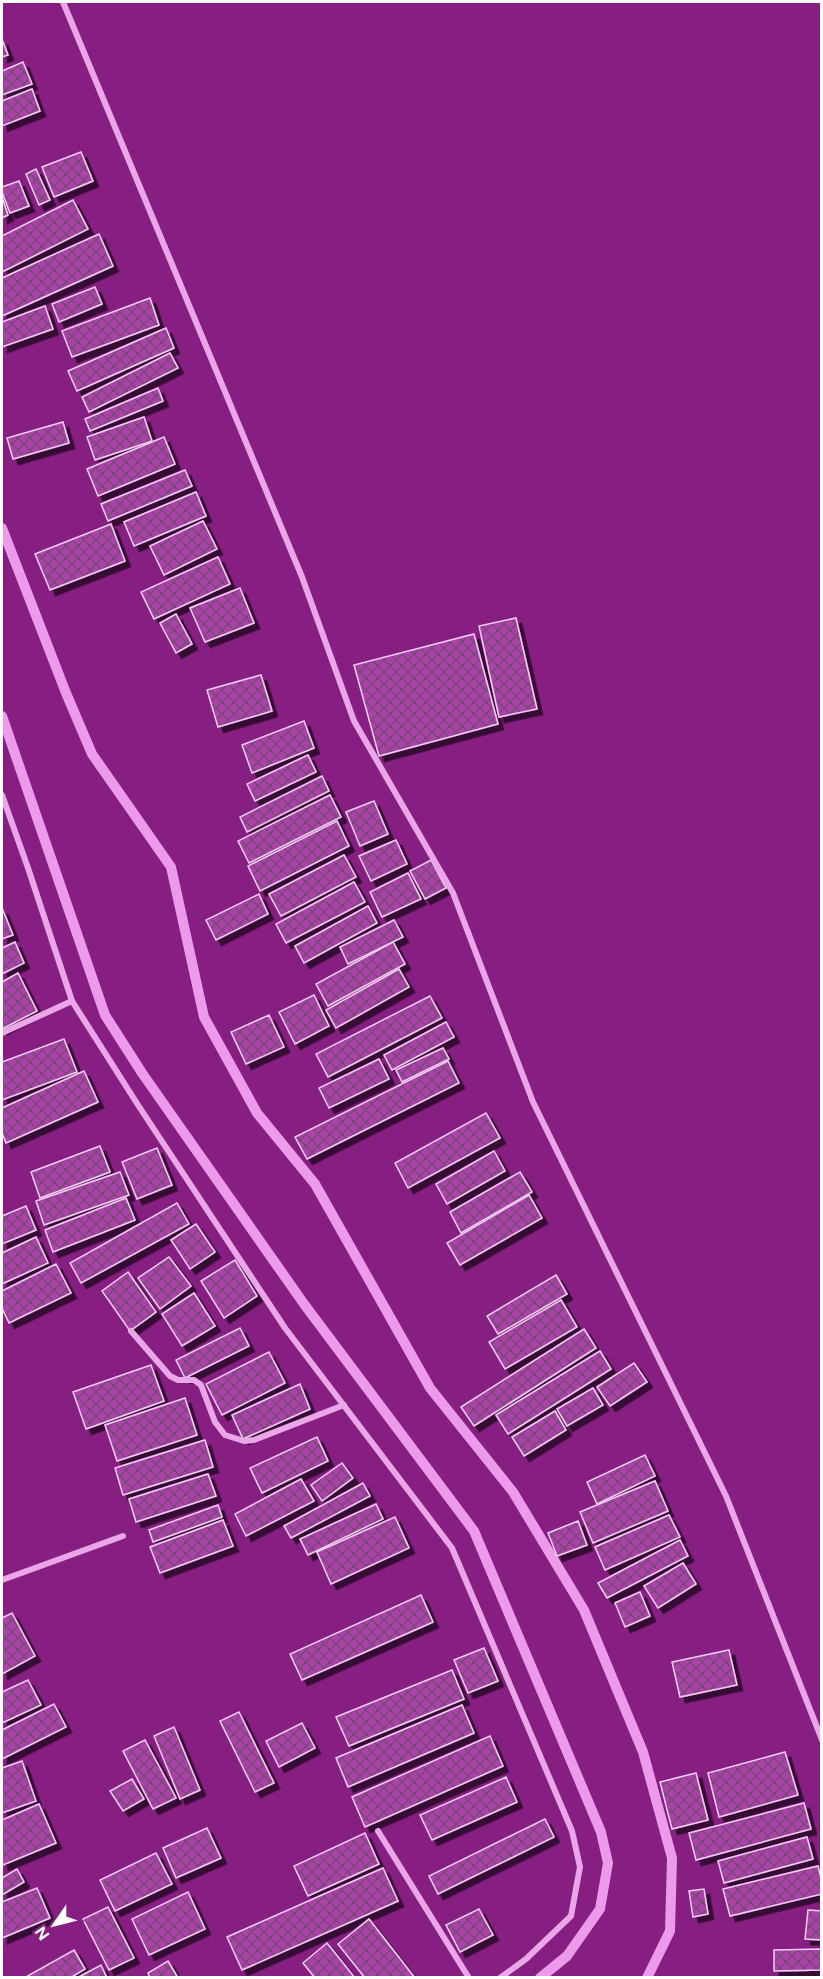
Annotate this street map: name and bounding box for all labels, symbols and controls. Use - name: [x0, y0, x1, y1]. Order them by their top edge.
- north arrow: [24, 1895, 84, 1955]
- text: N: [31, 1923, 53, 1944]

